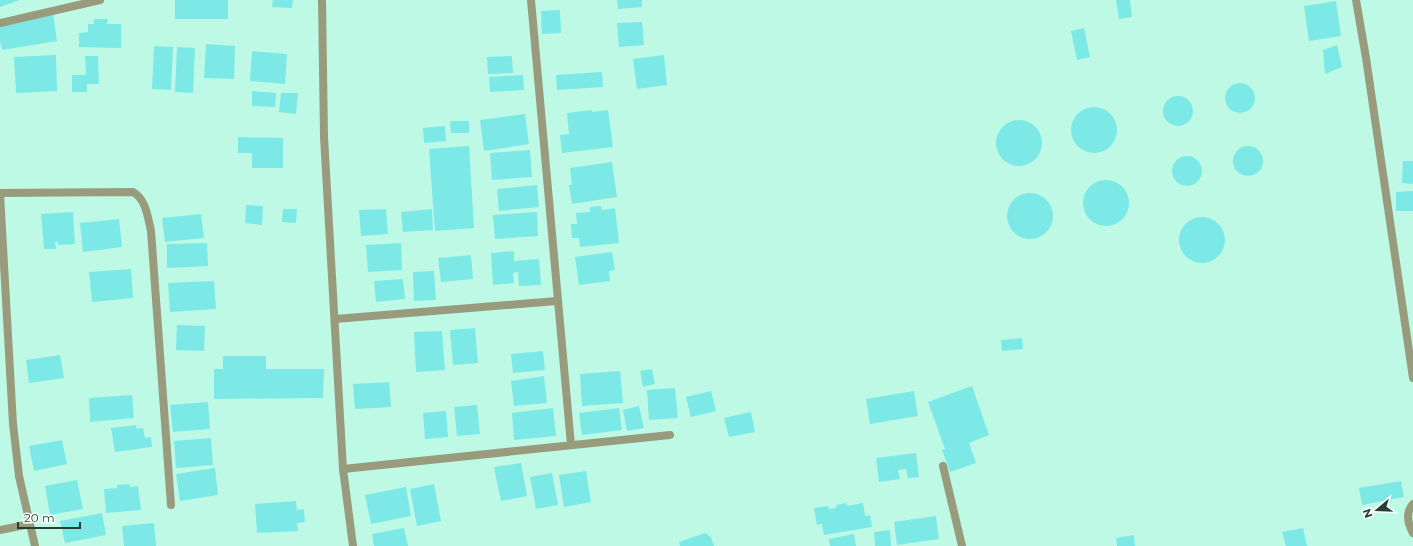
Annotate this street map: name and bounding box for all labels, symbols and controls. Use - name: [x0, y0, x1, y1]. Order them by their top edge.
- north arrow: [1357, 490, 1397, 530]
- scale bar: [18, 504, 80, 530]
- text: N: [1359, 507, 1376, 520]
- text: 20 m: [24, 510, 55, 525]

